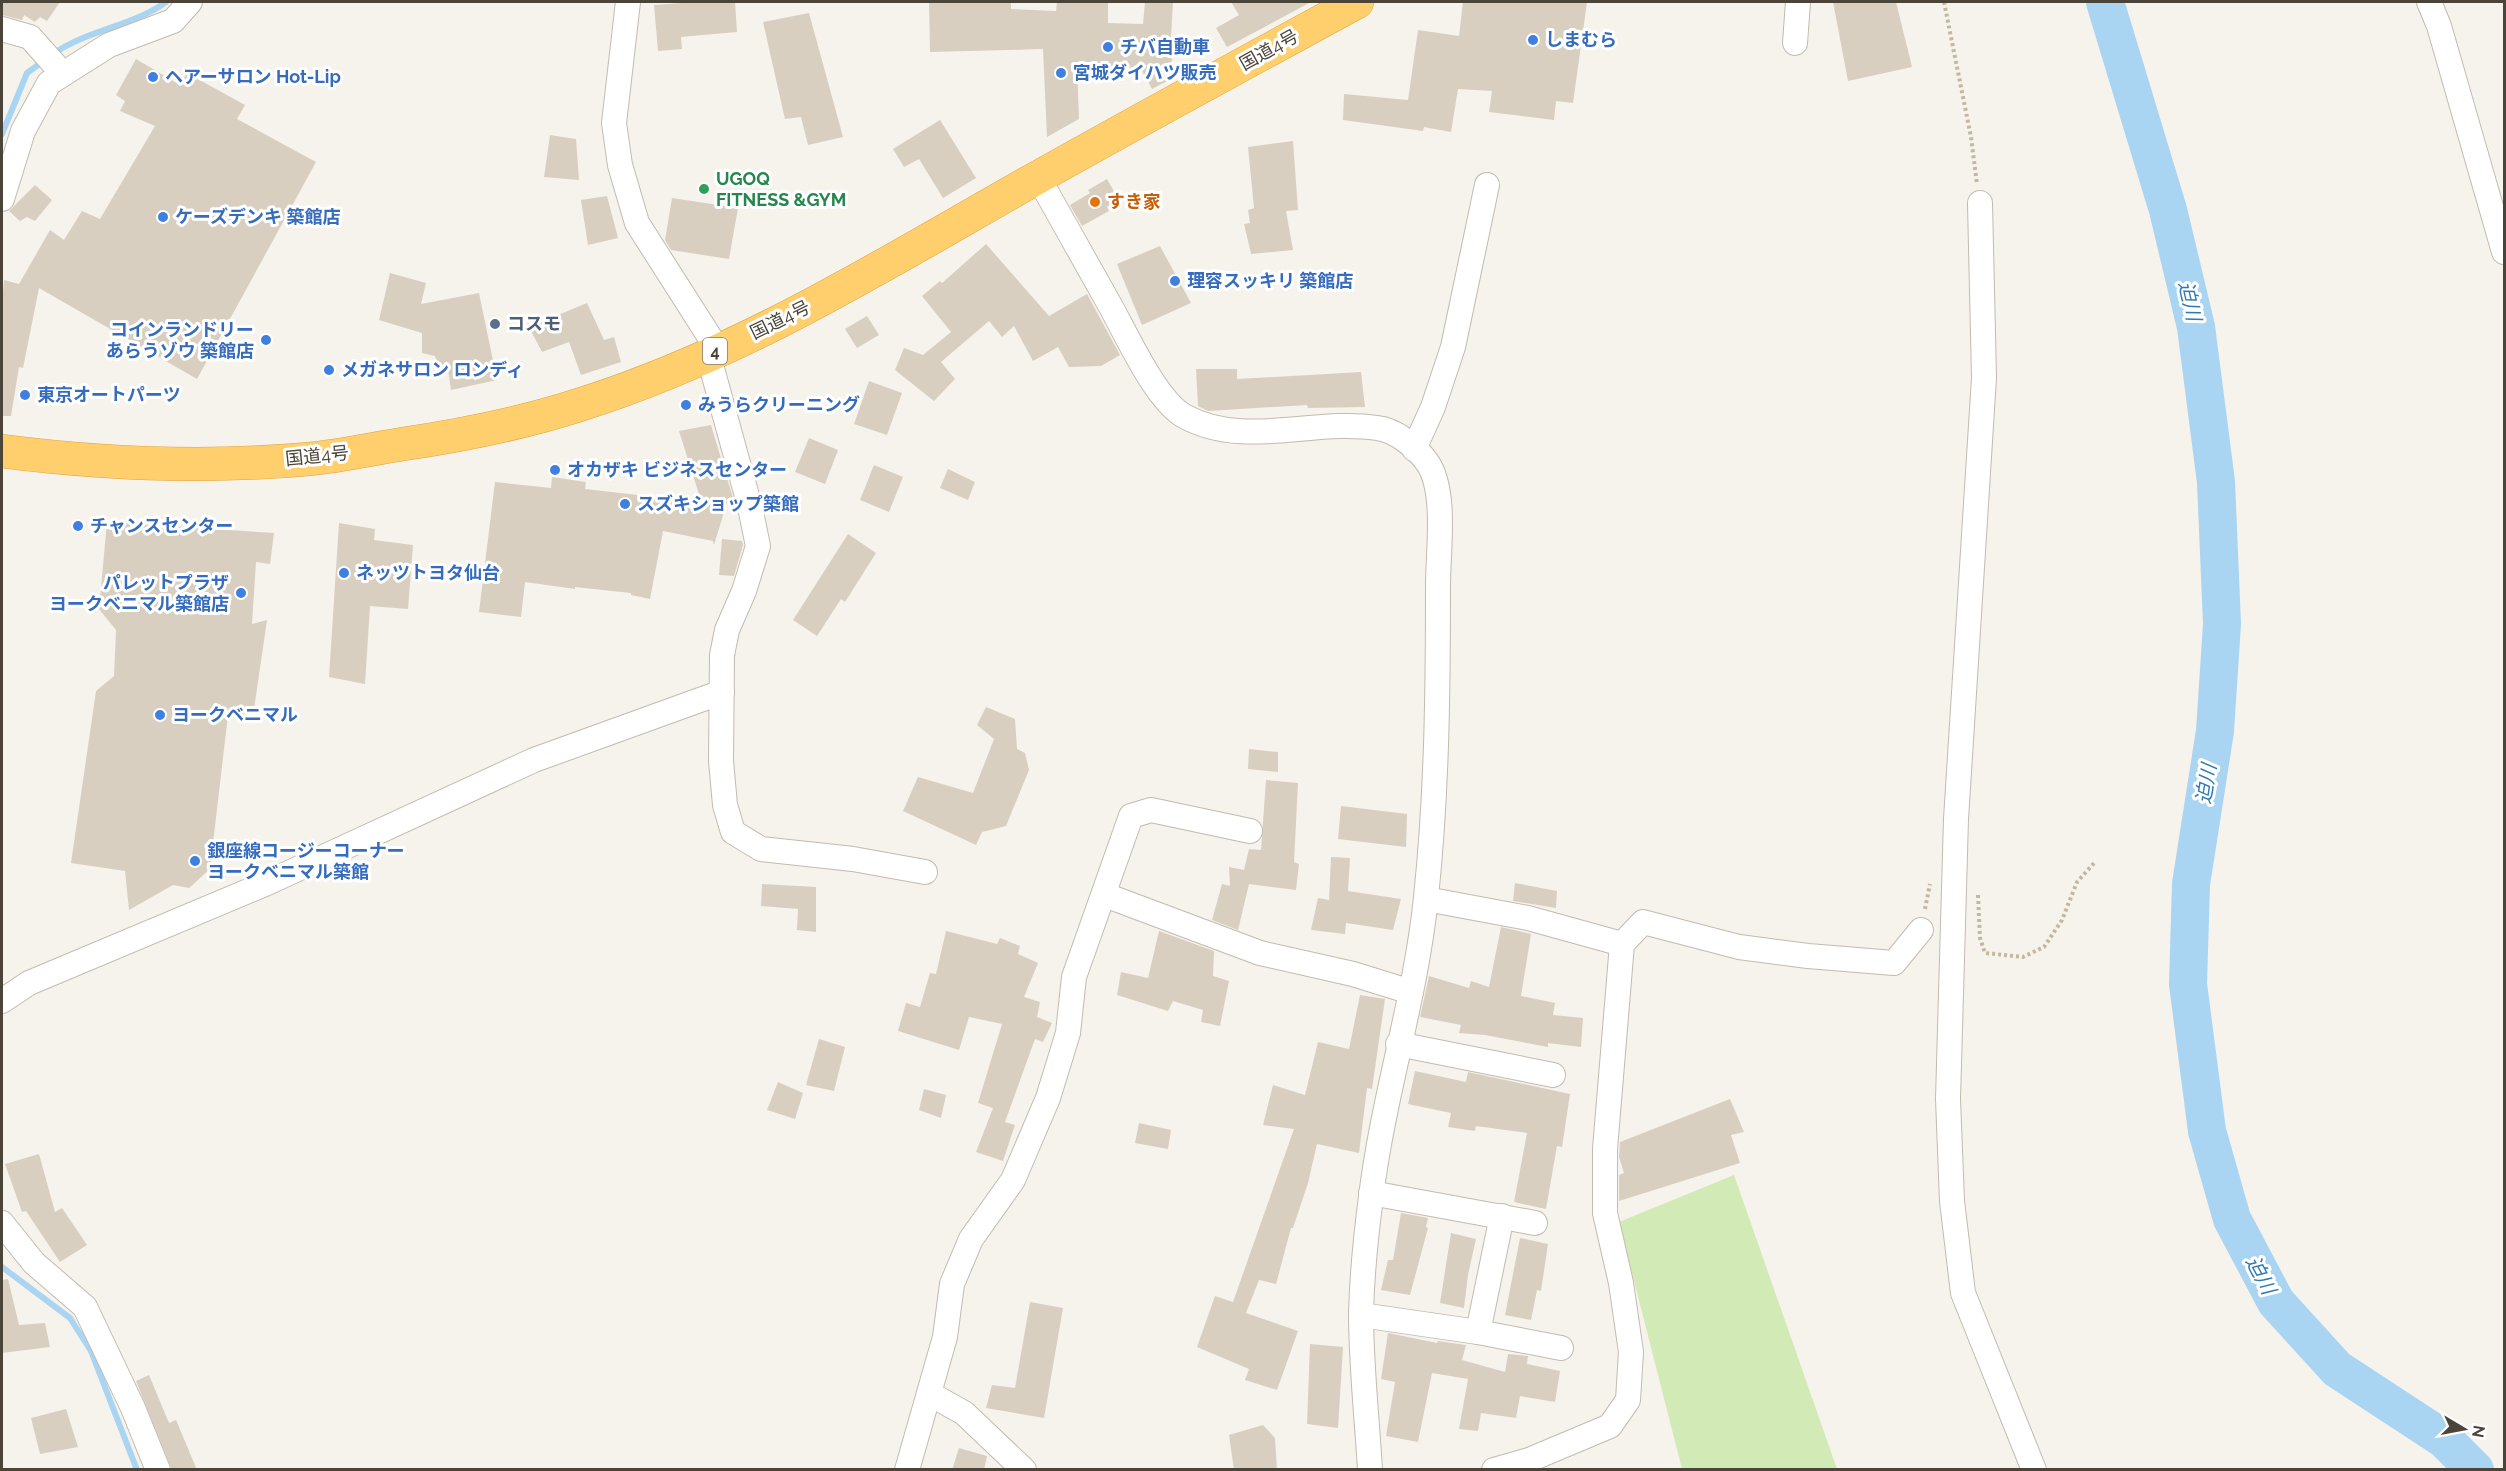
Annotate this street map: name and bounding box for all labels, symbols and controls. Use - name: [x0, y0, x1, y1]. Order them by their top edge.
- street label: 国道4号: [1236, 25, 1302, 74]
- place label: しまむら: [1545, 29, 1617, 50]
- marker: しまむら: [1526, 33, 1540, 47]
- place label: チバ自動車: [1120, 36, 1210, 57]
- marker: チバ自動車: [1101, 40, 1115, 54]
- place label: 宮城ダイハツ販売: [1073, 62, 1217, 83]
- place label: ヘアーサロン Hot-Lip: [165, 66, 341, 87]
- marker: 宮城ダイハツ販売: [1054, 66, 1068, 80]
- marker: ヘアーサロン Hot-Lip: [146, 70, 160, 84]
- place label: UGOQ FITNESS &GYM: [716, 168, 846, 210]
- marker: UGOQ FITNESS &GYM: [697, 182, 711, 196]
- place label: すき家: [1107, 191, 1161, 212]
- marker: すき家: [1088, 195, 1102, 209]
- place label: ケーズデンキ 築館店: [175, 206, 340, 227]
- marker: ケーズデンキ 築館店: [156, 210, 170, 224]
- place label: 理容スッキリ 築館店: [1187, 270, 1353, 291]
- marker: 理容スッキリ 築館店: [1168, 274, 1182, 288]
- water label: 迫川: [2174, 279, 2207, 325]
- street label: 国道4号: [746, 296, 813, 343]
- place label: コスモ: [507, 313, 561, 334]
- marker: コスモ: [488, 317, 502, 331]
- place label: コインランドリー あらうゾウ 築館店: [106, 319, 254, 361]
- marker: コインランドリー あらうゾウ 築館店: [259, 333, 273, 347]
- road number: 4: [703, 338, 727, 364]
- place label: メガネサロン ロンディ: [341, 359, 524, 380]
- marker: メガネサロン ロンディ: [322, 363, 336, 377]
- place label: 東京オートパーツ: [37, 384, 181, 405]
- marker: 東京オートパーツ: [18, 388, 32, 402]
- place label: みうらクリーニング: [698, 394, 860, 415]
- marker: みうらクリーニング: [679, 398, 693, 412]
- street label: 国道4号: [284, 442, 350, 469]
- place label: オカザキ ビジネスセンター: [567, 459, 787, 480]
- marker: オカザキ ビジネスセンター: [548, 463, 562, 477]
- place label: スズキショップ築館: [637, 493, 799, 514]
- marker: スズキショップ築館: [618, 497, 632, 511]
- place label: チャンスセンター: [90, 515, 233, 536]
- marker: チャンスセンター: [71, 519, 85, 533]
- place label: ネッツトヨタ仙台: [356, 562, 500, 583]
- marker: ネッツトヨタ仙台: [337, 566, 351, 580]
- place label: パレットプラザ ヨークベニマル築館店: [49, 572, 229, 614]
- marker: パレットプラザ ヨークベニマル築館店: [234, 586, 248, 600]
- place label: ヨークベニマル: [172, 704, 298, 725]
- marker: ヨークベニマル: [153, 708, 167, 722]
- water label: 迫川: [2191, 760, 2221, 806]
- place label: 銀座線コージーコーナー ヨークベニマル築館: [207, 840, 405, 882]
- marker: 銀座線コージーコーナー ヨークベニマル築館: [188, 854, 202, 868]
- water label: 迫川: [2241, 1252, 2282, 1300]
- north arrow: [2434, 1399, 2494, 1459]
- text: N: [2468, 1424, 2489, 1439]

